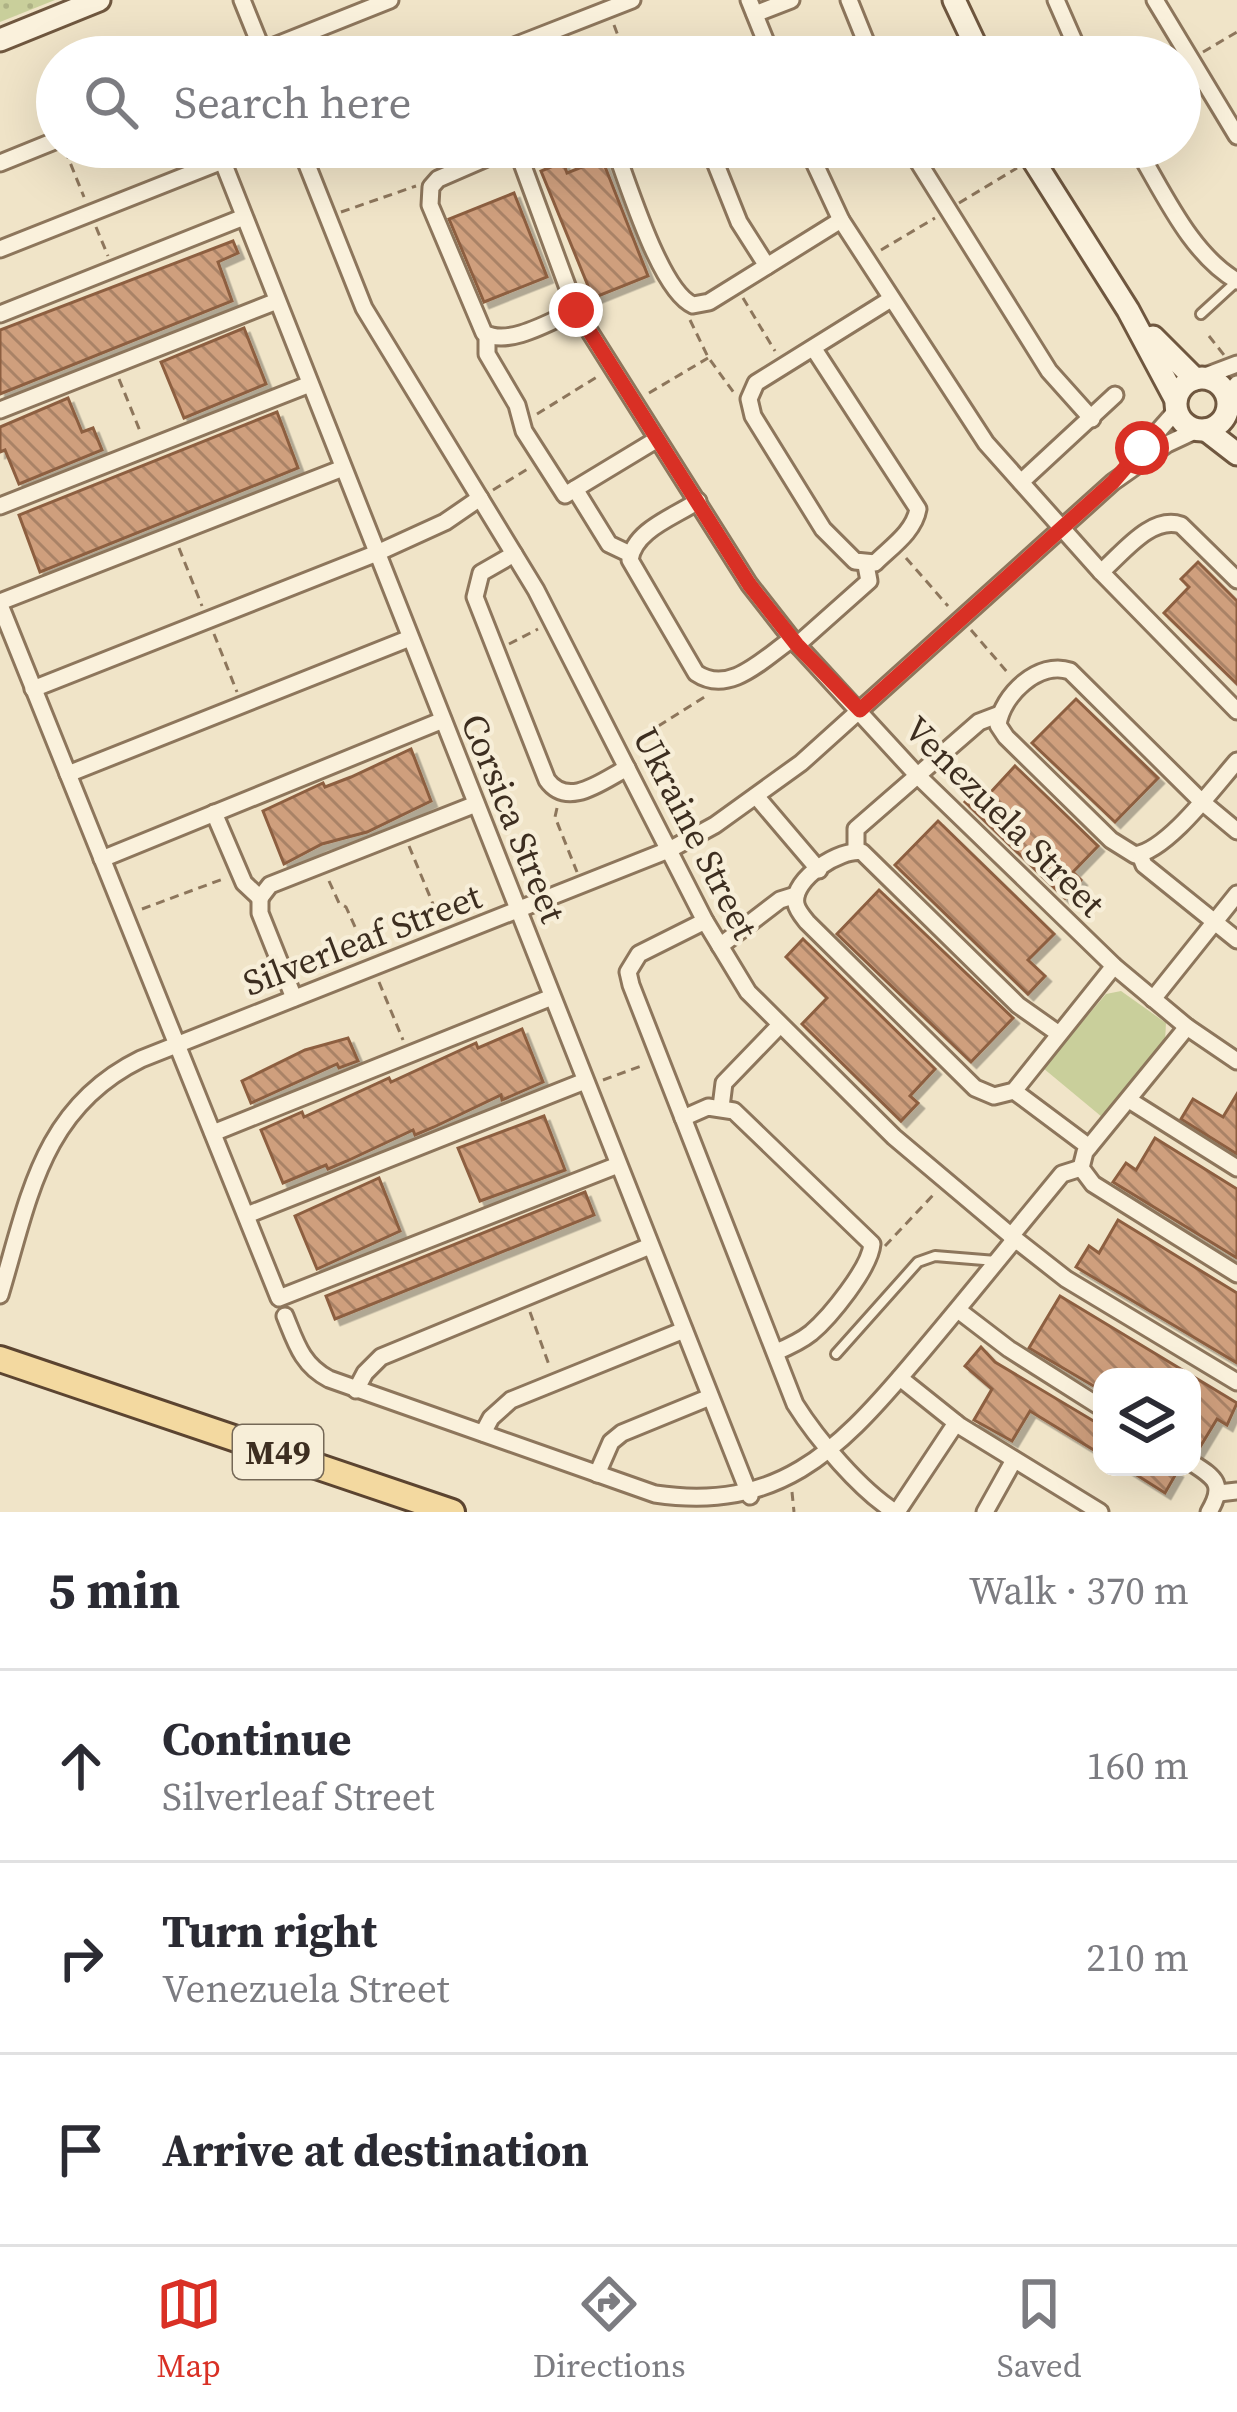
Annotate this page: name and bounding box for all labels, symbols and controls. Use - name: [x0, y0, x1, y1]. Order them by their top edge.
- search box: [36, 36, 1201, 168]
- icon: search: [78, 69, 144, 135]
- text: Search here: [174, 71, 411, 133]
- route end: [549, 283, 603, 337]
- route start: [1115, 421, 1169, 475]
- street label: Venezuela Street: [893, 705, 1116, 928]
- street label: Corsica Street: [449, 707, 578, 930]
- street label: Ukraine Street: [621, 719, 770, 948]
- street label: Silverleaf Street: [236, 871, 489, 1007]
- map controls: [1093, 1368, 1201, 1476]
- button: layers: [1093, 1368, 1201, 1476]
- road number: M49: [233, 1425, 323, 1479]
- text: 5 min: [48, 1555, 180, 1625]
- text: Walk · 370 m: [969, 1564, 1189, 1617]
- text: Continue: [162, 1708, 351, 1770]
- icon: ahead: [48, 1733, 114, 1799]
- text: 160 m: [1086, 1739, 1189, 1792]
- text: Silverleaf Street: [162, 1770, 434, 1823]
- text: Turn right: [162, 1900, 377, 1962]
- icon: right: [48, 1925, 114, 1991]
- text: 210 m: [1086, 1931, 1189, 1984]
- text: Venezuela Street: [162, 1962, 450, 2015]
- icon: arrive: [48, 2117, 114, 2183]
- text: Arrive at destination: [162, 2119, 589, 2181]
- tab: Map: [156, 2271, 222, 2388]
- tab: Directions: [533, 2271, 686, 2388]
- tab: Saved: [997, 2271, 1081, 2388]

